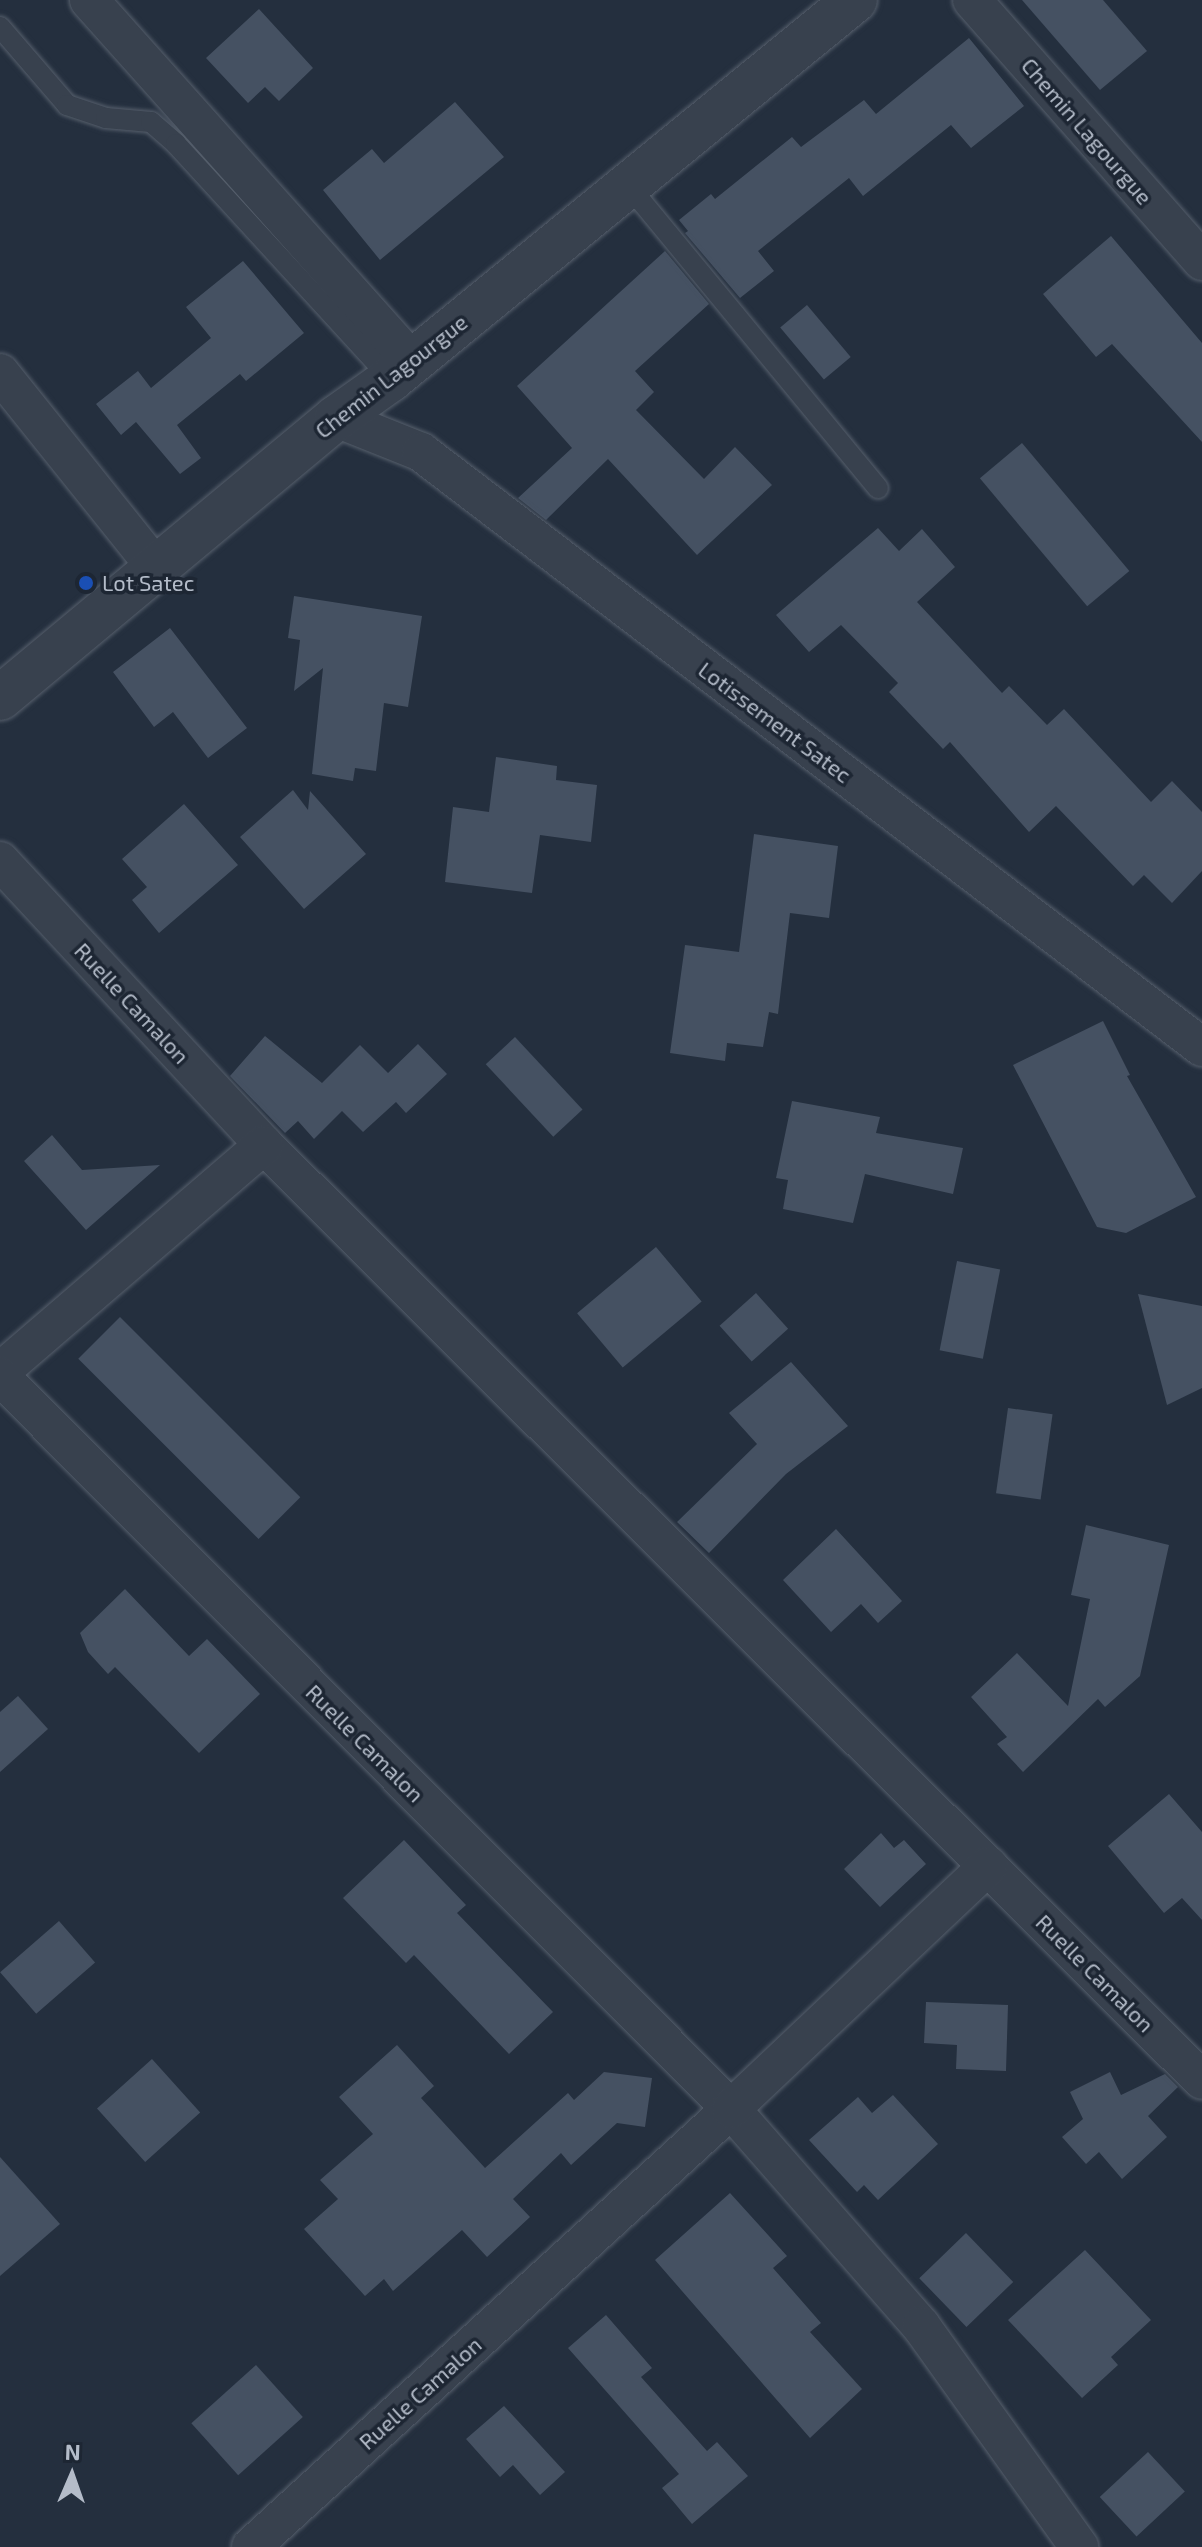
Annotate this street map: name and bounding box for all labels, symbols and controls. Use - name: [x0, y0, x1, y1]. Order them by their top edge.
- street label: Chemin Lagourgue: [1016, 52, 1158, 210]
- street label: Chemin Lagourgue: [310, 308, 472, 444]
- place label: Lot Satec: [102, 570, 194, 596]
- marker: Lot Satec: [77, 574, 95, 592]
- street label: Lotissement Satec: [693, 656, 857, 788]
- street label: Ruelle Camalon: [69, 937, 195, 1069]
- street label: Ruelle Camalon: [301, 1679, 429, 1807]
- street label: Ruelle Camalon: [1031, 1909, 1159, 2037]
- street label: Ruelle Camalon: [353, 2331, 487, 2455]
- north arrow: [32, 2435, 112, 2515]
- text: N: [64, 2438, 81, 2464]

